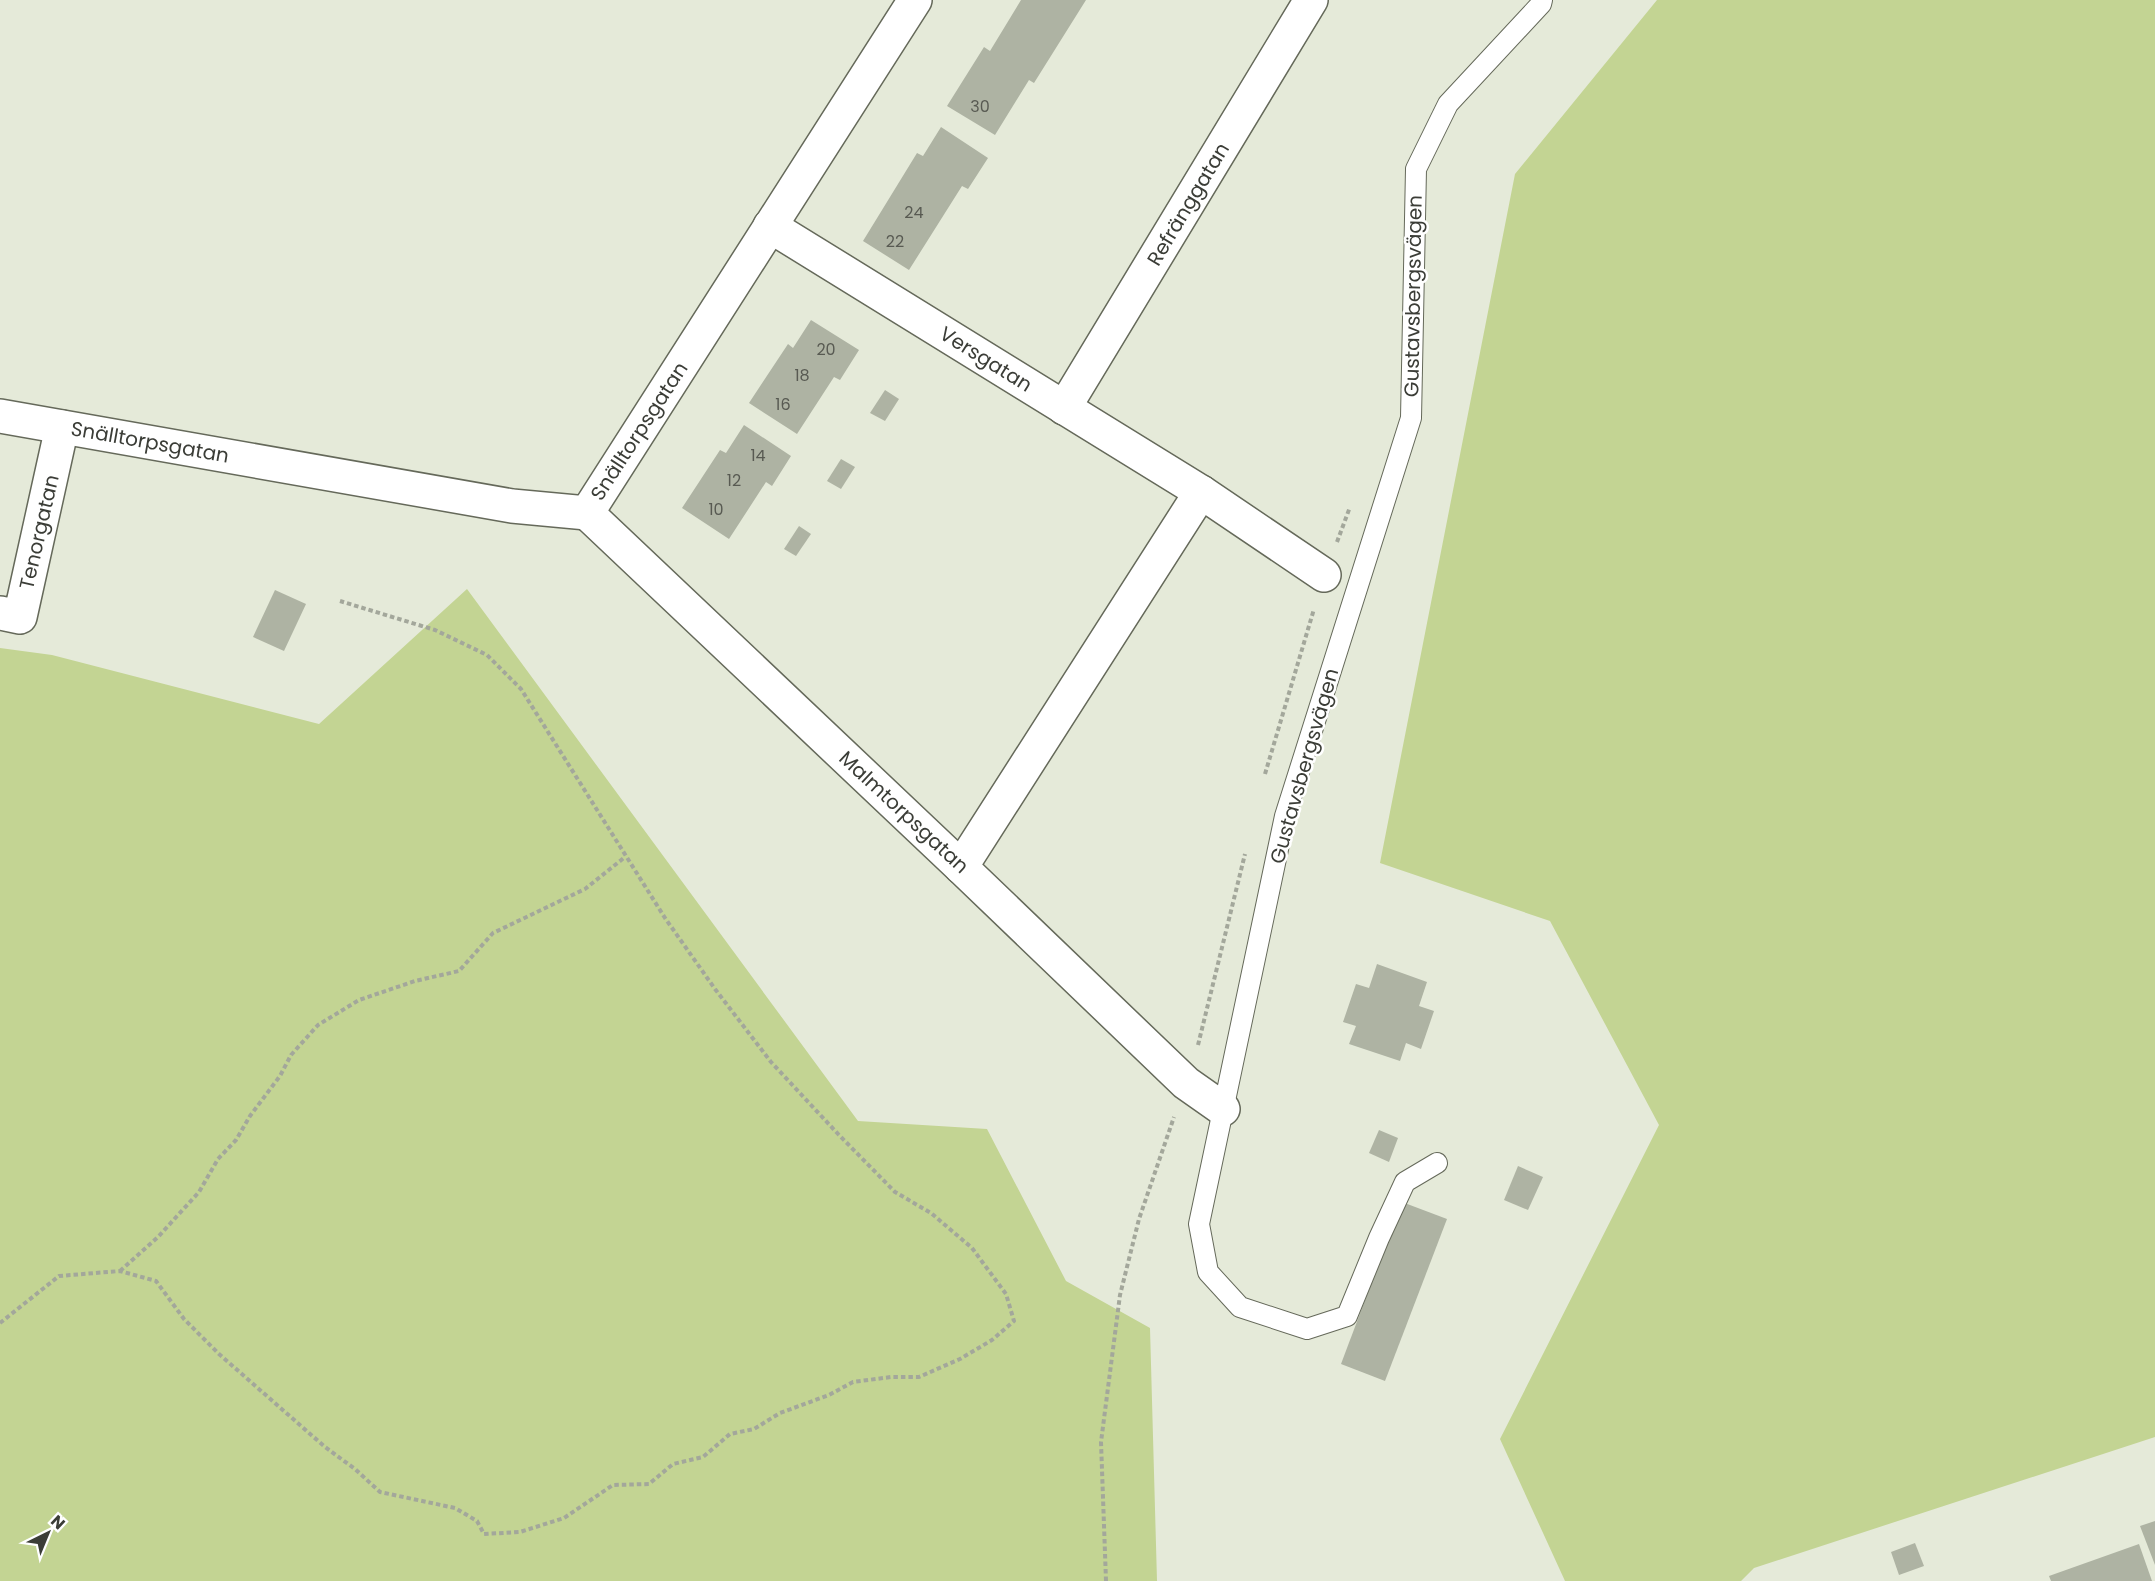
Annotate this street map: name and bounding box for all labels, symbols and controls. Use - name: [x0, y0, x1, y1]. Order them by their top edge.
- house number: 30: [970, 95, 990, 118]
- street label: Refränggatan: [1140, 137, 1236, 271]
- street label: Gustavsbergsvägen: [1397, 195, 1429, 397]
- house number: 24: [904, 201, 924, 224]
- house number: 22: [886, 230, 904, 253]
- street label: Versgatan: [934, 319, 1038, 399]
- house number: 20: [816, 338, 836, 361]
- street label: Snälltorpsgatan: [584, 356, 694, 506]
- house number: 18: [794, 364, 810, 387]
- house number: 16: [775, 393, 791, 416]
- street label: Snälltorpsgatan: [69, 414, 231, 470]
- house number: 14: [750, 444, 766, 467]
- house number: 12: [727, 469, 741, 492]
- street label: Tenorgatan: [12, 472, 66, 592]
- house number: 10: [708, 498, 724, 521]
- street label: Gustavsbergsvägen: [1263, 665, 1345, 867]
- street label: Malmtorpsgatan: [833, 744, 975, 880]
- north arrow: [18, 1503, 78, 1563]
- text: N: [46, 1510, 70, 1535]

